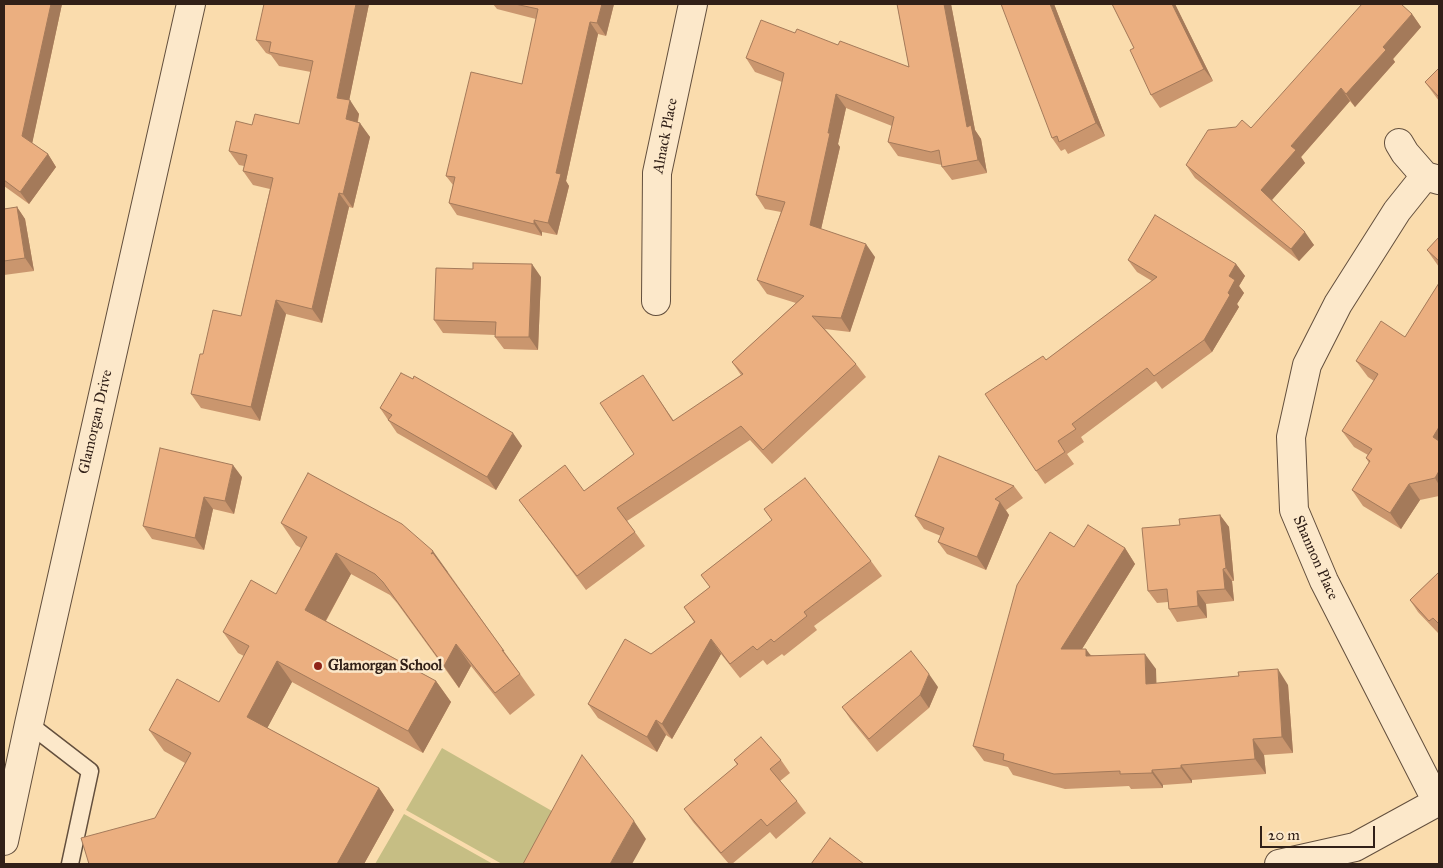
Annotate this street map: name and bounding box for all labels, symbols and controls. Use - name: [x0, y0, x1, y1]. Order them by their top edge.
- street label: Alnack Place: [650, 97, 682, 175]
- street label: Glamorgan Drive: [75, 368, 117, 476]
- street label: Shannon Place: [1288, 513, 1342, 603]
- place label: Glamorgan School: [328, 657, 442, 675]
- marker: Glamorgan School: [312, 660, 324, 672]
- scale bar: [1263, 816, 1378, 848]
- text: 20 m: [1268, 826, 1300, 844]

